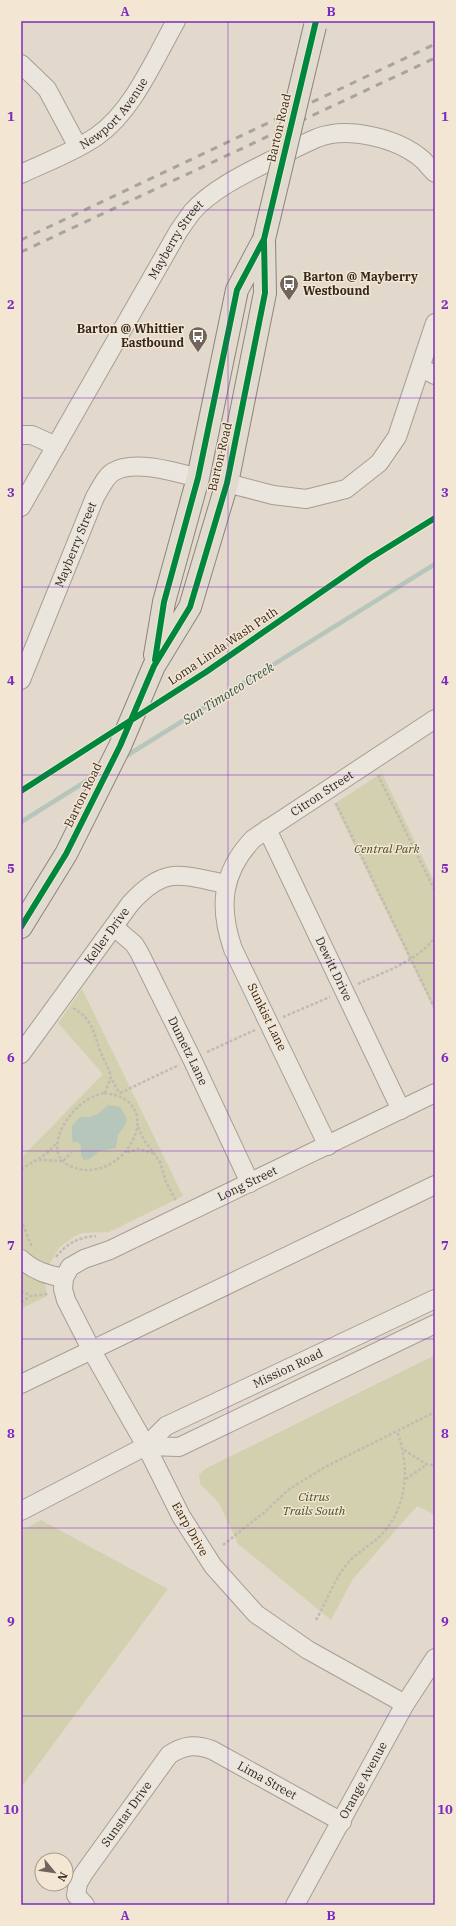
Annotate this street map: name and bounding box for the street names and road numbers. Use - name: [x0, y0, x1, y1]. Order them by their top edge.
- street label: Newport Avenue: [77, 75, 151, 152]
- street label: Barton Road: [263, 92, 294, 164]
- street label: Mayberry Street: [145, 197, 206, 282]
- street label: Barton Road: [204, 421, 235, 493]
- street label: Mayberry Street: [51, 499, 99, 589]
- street label: Loma Linda Wash Path: [165, 603, 281, 688]
- street label: Barton Road: [60, 760, 105, 830]
- street label: Citron Street: [287, 767, 356, 819]
- street label: Keller Drive: [81, 904, 132, 967]
- street label: Dewitt Drive: [312, 934, 356, 1003]
- street label: Sunkist Lane: [245, 980, 290, 1053]
- street label: Dumetz Lane: [165, 1014, 211, 1088]
- street label: Long Street: [215, 1162, 280, 1204]
- street label: Mission Road: [250, 1345, 325, 1391]
- street label: Earp Drive: [169, 1499, 212, 1558]
- street label: Orange Avenue: [335, 1739, 390, 1822]
- street label: Lima Street: [235, 1758, 300, 1803]
- street label: Sunstar Drive: [97, 1778, 155, 1849]

